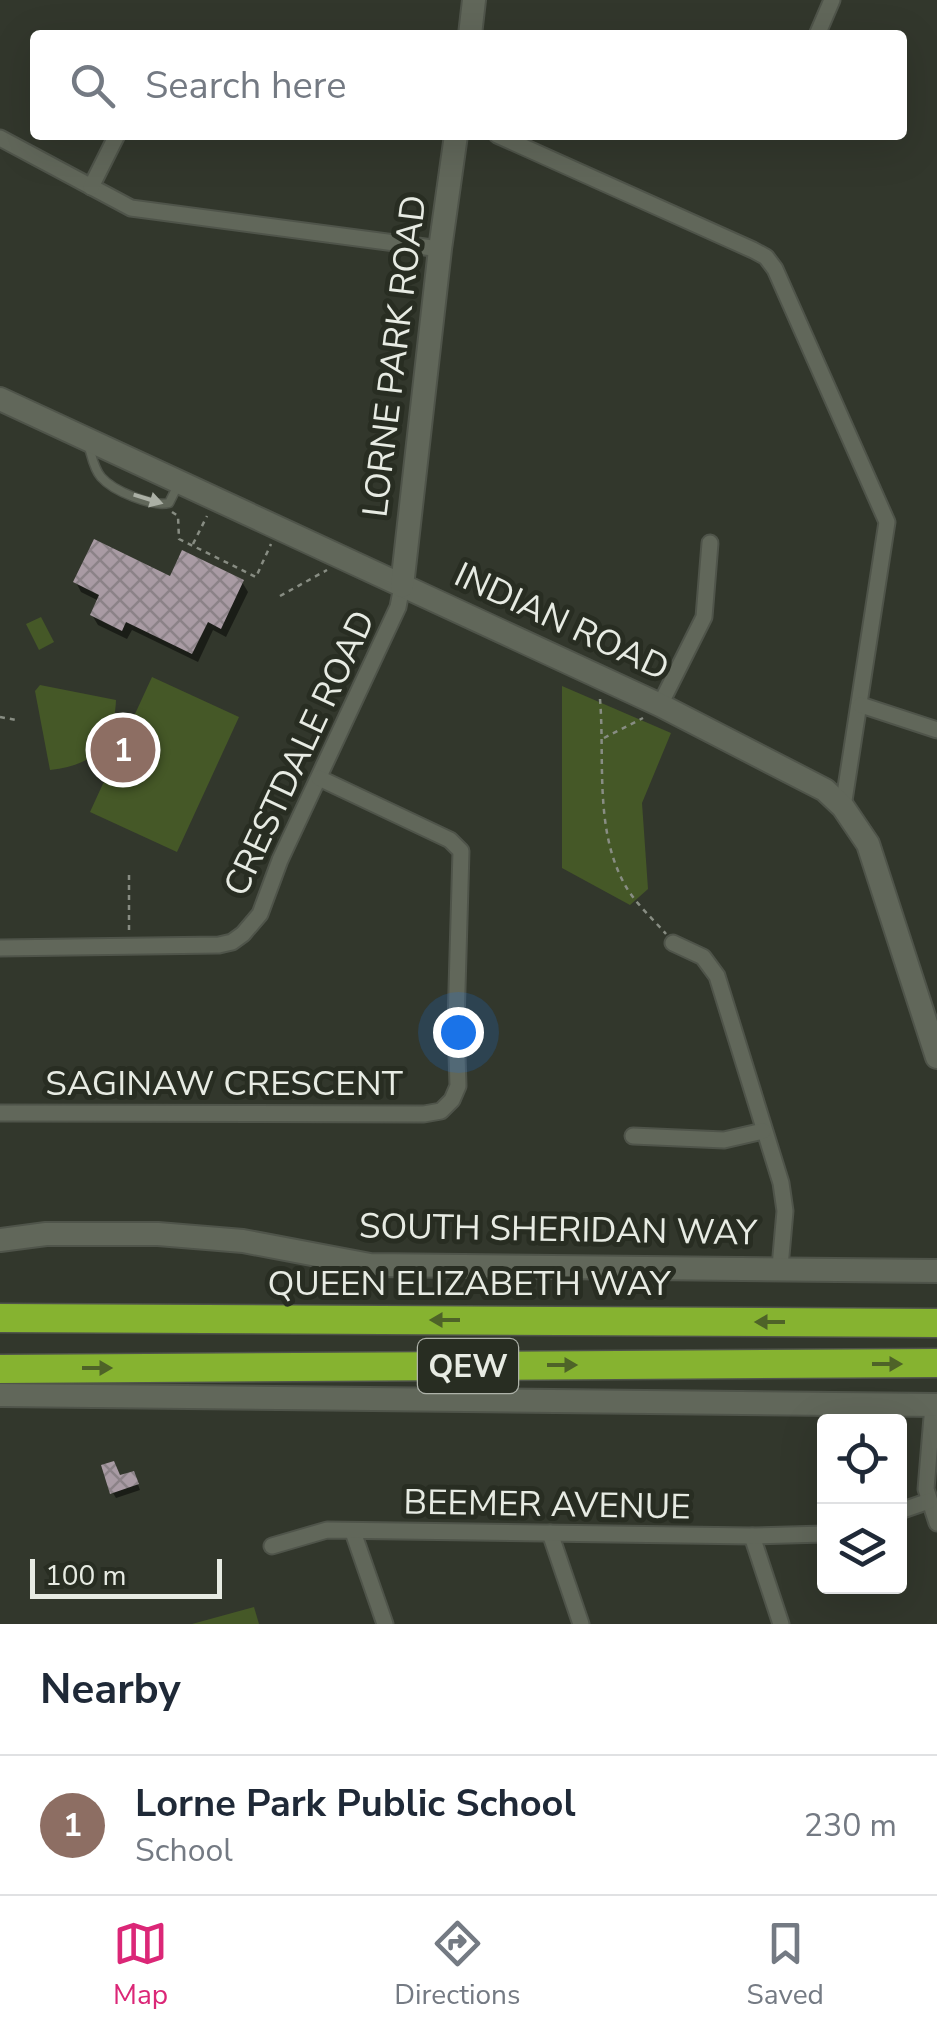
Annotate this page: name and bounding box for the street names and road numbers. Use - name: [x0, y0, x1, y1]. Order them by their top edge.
- street label: LORNE PARK ROAD: [351, 192, 438, 520]
- street label: INDIAN ROAD: [447, 551, 677, 692]
- street label: CRESTDALE ROAD: [213, 603, 386, 903]
- street label: SAGINAW CRESCENT: [45, 1060, 403, 1107]
- street label: SOUTH SHERIDAN WAY: [359, 1203, 759, 1256]
- street label: QUEEN ELIZABETH WAY: [267, 1260, 672, 1307]
- road number: QEW: [418, 1339, 518, 1393]
- street label: BEEMER AVENUE: [403, 1478, 691, 1531]

